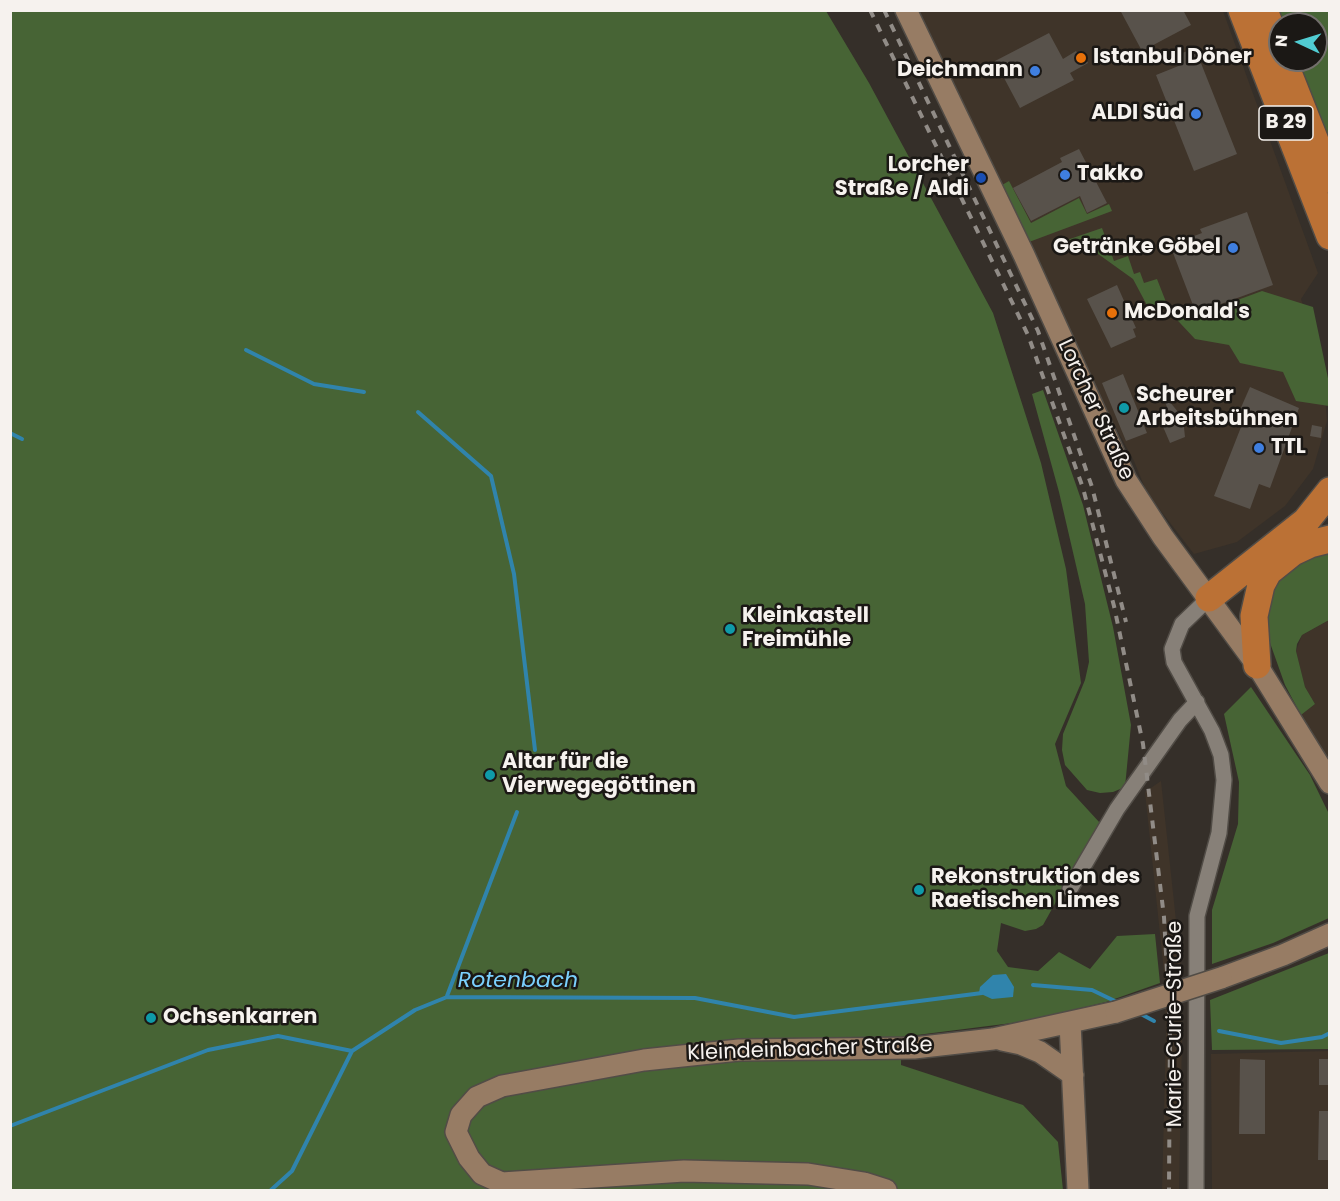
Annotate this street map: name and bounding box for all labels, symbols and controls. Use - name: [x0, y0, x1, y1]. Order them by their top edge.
- north arrow: [1268, 12, 1328, 72]
- text: N: [1270, 34, 1293, 48]
- place label: Istanbul Döner: [1093, 45, 1252, 71]
- marker: Istanbul Döner: [1074, 51, 1088, 65]
- place label: Deichmann: [897, 58, 1023, 84]
- marker: Deichmann: [1028, 64, 1042, 78]
- place label: ALDI Süd: [1091, 101, 1184, 127]
- road number: B 29: [1259, 106, 1313, 140]
- marker: ALDI Süd: [1189, 107, 1203, 121]
- place label: Lorcher Straße / Aldi: [835, 153, 969, 203]
- place label: Takko: [1077, 162, 1143, 188]
- marker: Takko: [1058, 168, 1072, 182]
- marker: Lorcher Straße / Aldi: [974, 171, 988, 185]
- place label: Getränke Göbel: [1053, 235, 1221, 261]
- marker: Getränke Göbel: [1226, 241, 1240, 255]
- place label: McDonald's: [1124, 300, 1250, 326]
- marker: McDonald's: [1105, 306, 1119, 320]
- street label: Lorcher Straße: [1051, 336, 1139, 484]
- place label: Scheurer Arbeitsbühnen: [1136, 383, 1298, 433]
- marker: Scheurer Arbeitsbühnen: [1117, 401, 1131, 415]
- place label: TTL: [1271, 435, 1306, 461]
- marker: TTL: [1252, 441, 1266, 455]
- place label: Kleinkastell Freimühle: [742, 604, 869, 654]
- marker: Kleinkastell Freimühle: [723, 622, 737, 636]
- place label: Altar für die Vierwegegöttinen: [502, 750, 696, 800]
- marker: Altar für die Vierwegegöttinen: [483, 768, 497, 782]
- place label: Rekonstruktion des Raetischen Limes: [931, 865, 1140, 915]
- marker: Rekonstruktion des Raetischen Limes: [912, 883, 926, 897]
- street label: Marie-Curie-Straße: [1163, 921, 1189, 1127]
- water label: Rotenbach: [458, 968, 578, 994]
- place label: Ochsenkarren: [163, 1005, 317, 1031]
- marker: Ochsenkarren: [144, 1011, 158, 1025]
- street label: Kleindeinbacher Straße: [687, 1033, 933, 1067]

